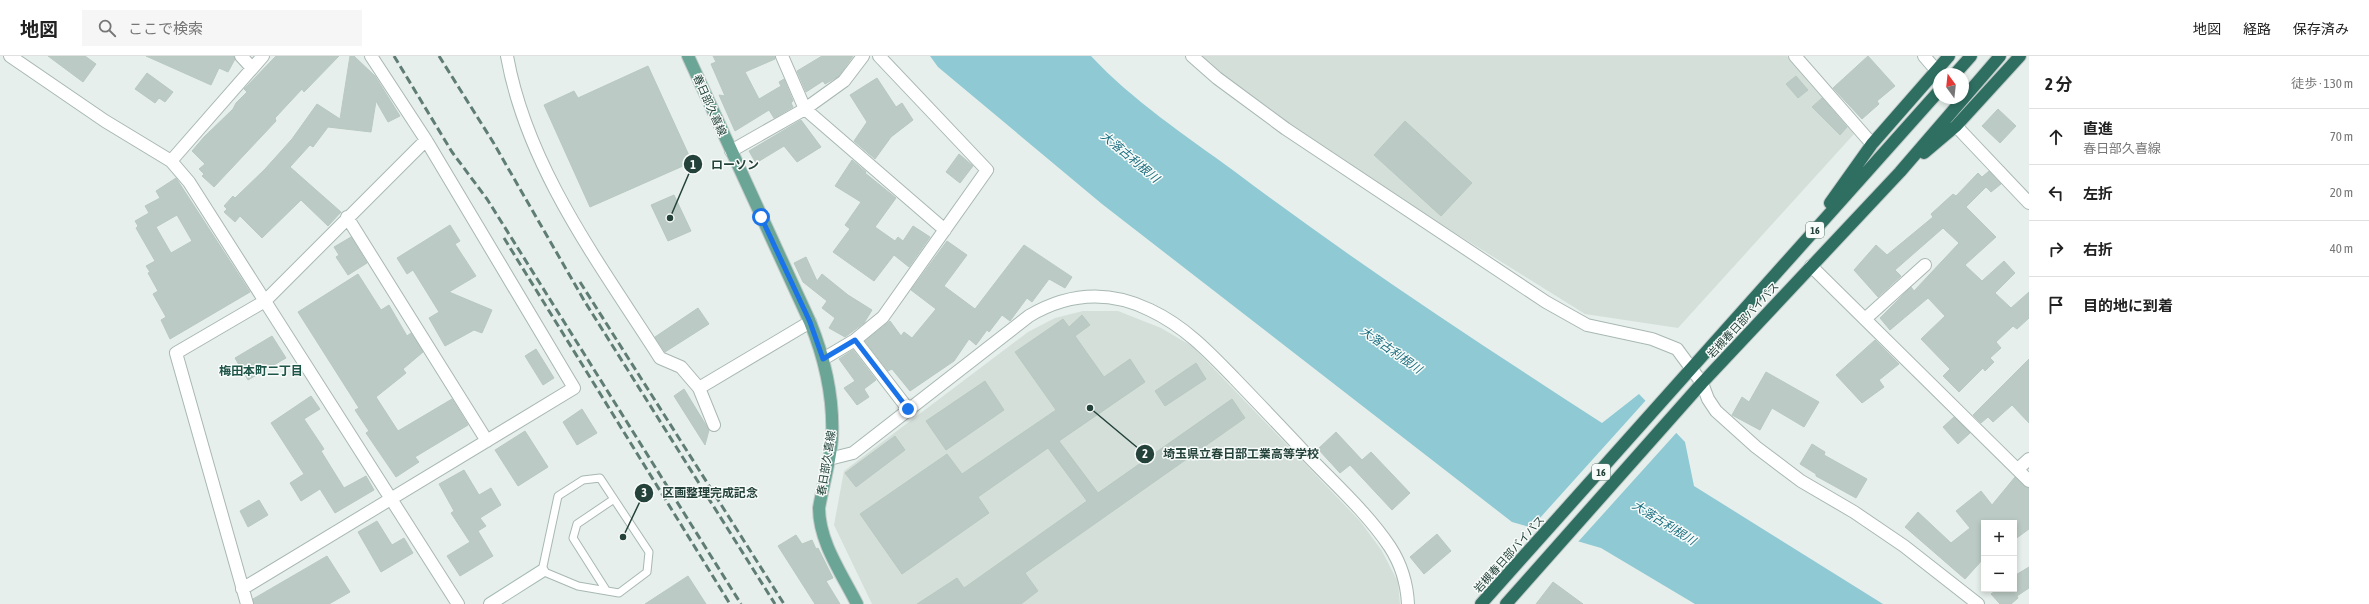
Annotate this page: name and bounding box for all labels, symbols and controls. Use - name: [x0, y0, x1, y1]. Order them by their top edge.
- search box: [82, 10, 362, 46]
- icon: search: [96, 17, 118, 39]
- text: 地図: [20, 18, 58, 40]
- text: ここで検索: [128, 20, 203, 37]
- text: 地図: [2193, 21, 2221, 37]
- text: 経路: [2243, 21, 2271, 37]
- text: 保存済み: [2293, 21, 2349, 37]
- north arrow: [1933, 68, 1969, 104]
- street label: 春日部久喜線: [691, 72, 729, 138]
- text: 2 分: [2045, 74, 2072, 94]
- text: 徒歩 · 130 m: [2291, 76, 2353, 91]
- text: 直進: [2083, 120, 2113, 137]
- icon: ahead: [2045, 126, 2067, 148]
- water label: 大落古利根川: [1098, 128, 1164, 187]
- text: 70 m: [2330, 129, 2353, 144]
- text: 春日部久喜線: [2083, 141, 2161, 156]
- callout: ローソン: [683, 152, 767, 176]
- text: 1: [690, 158, 696, 172]
- text: ローソン: [711, 158, 759, 172]
- icon: left: [2045, 182, 2067, 204]
- text: 左折: [2083, 185, 2113, 202]
- text: 20 m: [2330, 185, 2353, 200]
- route start: [752, 208, 770, 226]
- road number: 16: [1806, 222, 1824, 238]
- icon: right: [2045, 238, 2067, 260]
- text: 右折: [2083, 241, 2113, 258]
- text: 40 m: [2330, 241, 2353, 256]
- street label: 岩槻春日部バイパス: [1705, 280, 1781, 360]
- icon: arrive: [2045, 294, 2067, 316]
- text: 目的地に到着: [2083, 297, 2173, 314]
- water label: 大落古利根川: [1357, 324, 1426, 378]
- district label: 梅田本町二丁目: [219, 364, 303, 378]
- route end: [899, 400, 917, 418]
- street label: 春日部久喜線: [815, 429, 837, 497]
- callout: 埼玉県立春日部工業高等学校: [1135, 442, 1327, 466]
- text: 2: [1142, 447, 1148, 461]
- text: 埼玉県立春日部工業高等学校: [1163, 447, 1319, 461]
- road number: 16: [1592, 464, 1610, 480]
- callout: 区画整理完成記念: [634, 481, 766, 505]
- text: 3: [641, 486, 647, 500]
- text: 区画整理完成記念: [662, 486, 758, 500]
- water label: 大落古利根川: [1630, 498, 1700, 549]
- street label: 岩槻春日部バイパス: [1471, 513, 1547, 595]
- map controls: [1981, 520, 2017, 592]
- button: +: [1981, 520, 2017, 556]
- button: −: [1981, 556, 2017, 592]

